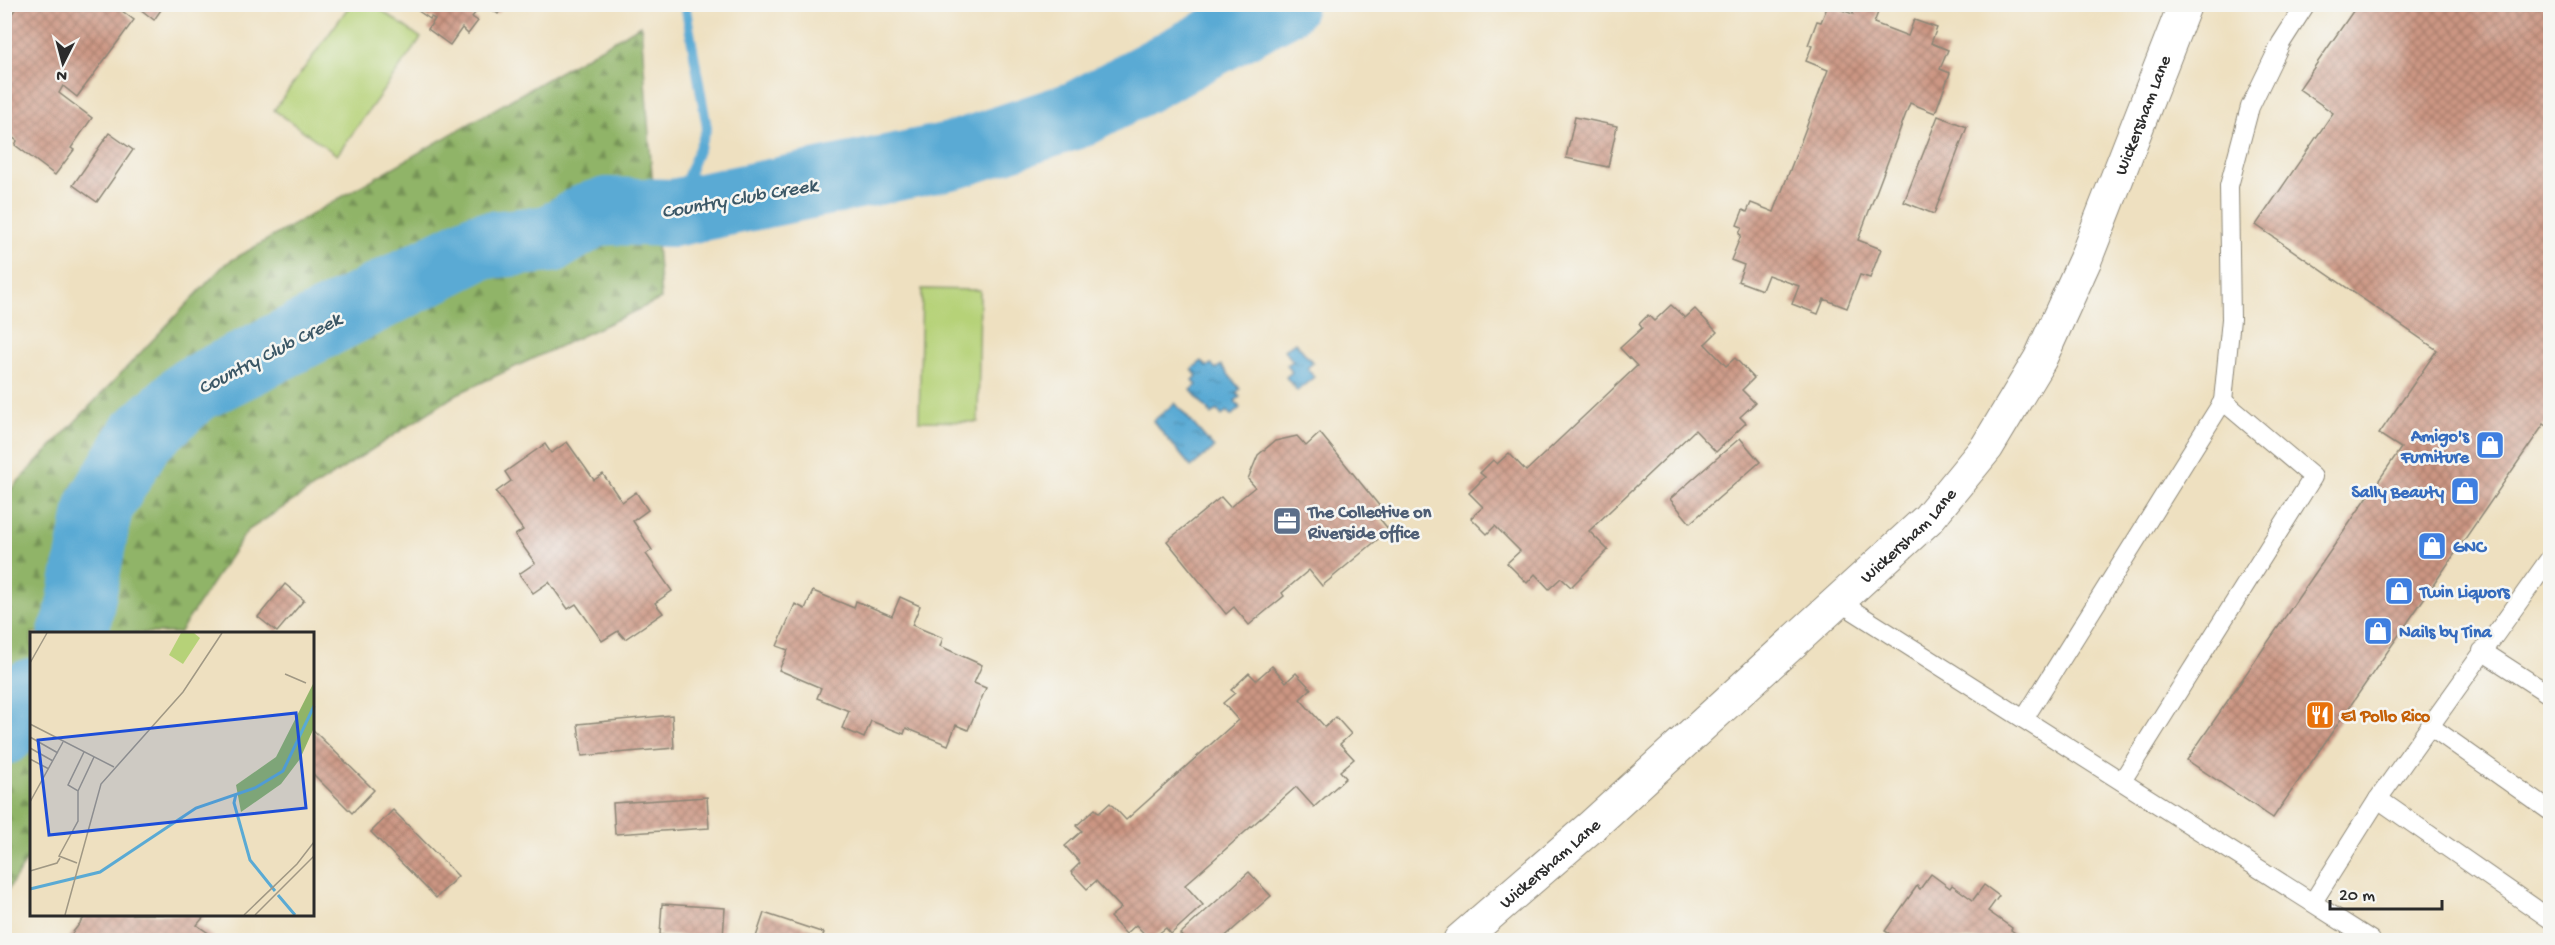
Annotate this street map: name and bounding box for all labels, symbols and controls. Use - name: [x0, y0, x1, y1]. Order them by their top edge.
- north arrow: [33, 33, 93, 93]
- street label: Wickersham Lane: [2111, 52, 2177, 179]
- text: N: [55, 64, 68, 84]
- water label: Country Club Creek: [660, 175, 821, 225]
- water label: Country Club Creek: [195, 308, 348, 401]
- place label: Amigo's Furniture: [2400, 427, 2470, 469]
- shop icon: Amigo's Furniture: [2474, 429, 2506, 461]
- shop icon: Sally Beauty: [2449, 475, 2481, 507]
- place label: Sally Beauty: [2351, 483, 2444, 504]
- street label: Wickersham Lane: [1857, 484, 1963, 589]
- place label: The Collective on Riverside office: [1306, 503, 1432, 545]
- office icon: The Collective on Riverside office: [1271, 505, 1303, 537]
- shop icon: GNC: [2416, 530, 2448, 562]
- place label: GNC: [2453, 538, 2488, 559]
- shop icon: Twin Liquors: [2383, 575, 2415, 607]
- place label: Twin Liquors: [2418, 583, 2511, 604]
- shop icon: Nails by Tina: [2362, 615, 2394, 647]
- place label: Nails by Tina: [2399, 623, 2493, 644]
- inset map: [30, 632, 314, 915]
- restaurant icon: El Pollo Rico: [2304, 699, 2336, 731]
- place label: El Pollo Rico: [2341, 707, 2431, 728]
- street label: Wickersham Lane: [1496, 815, 1606, 914]
- scale bar: [2330, 873, 2442, 911]
- text: 20 m: [2339, 886, 2375, 907]

